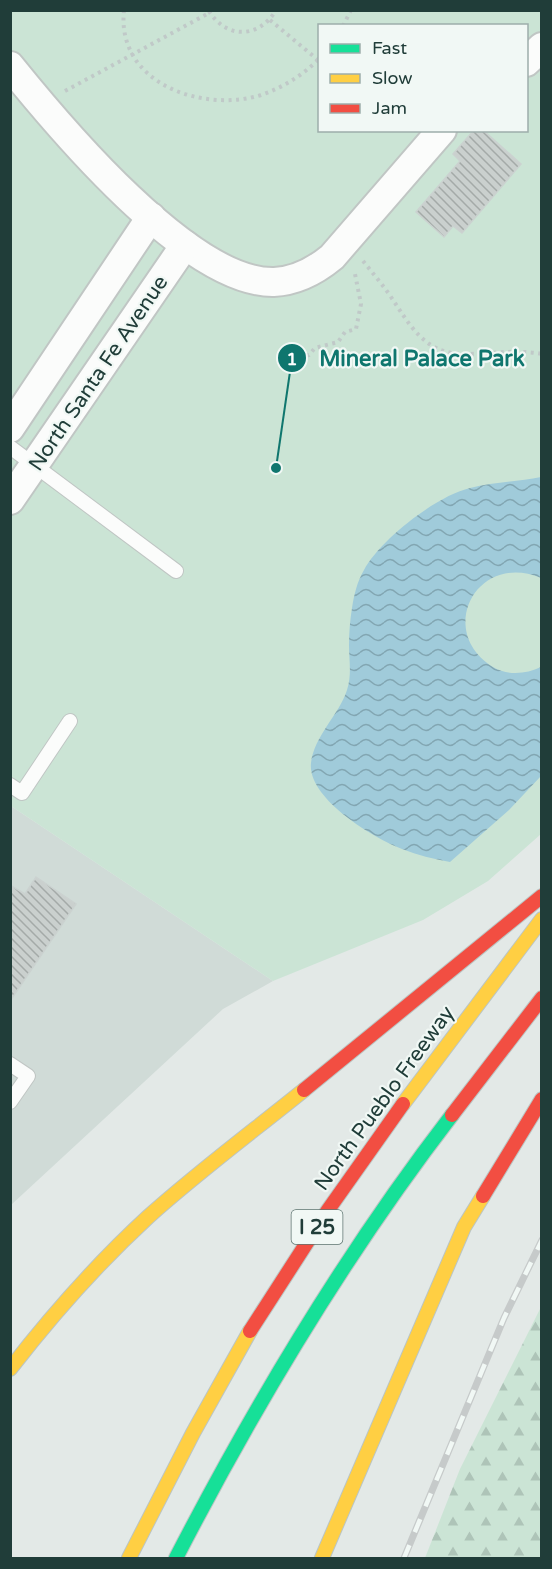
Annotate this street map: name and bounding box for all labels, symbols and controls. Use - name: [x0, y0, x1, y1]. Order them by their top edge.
- legend: [318, 24, 528, 132]
- text: Fast: [372, 37, 407, 59]
- text: Slow: [372, 67, 413, 89]
- text: Jam: [372, 97, 407, 119]
- street label: North Santa Fe Avenue: [24, 271, 173, 476]
- callout: Mineral Palace Park: [277, 338, 537, 378]
- text: Mineral Palace Park: [319, 346, 525, 372]
- text: 1: [286, 348, 298, 370]
- street label: North Pueblo Freeway: [309, 1001, 460, 1195]
- road number: I 25: [292, 1210, 342, 1244]

